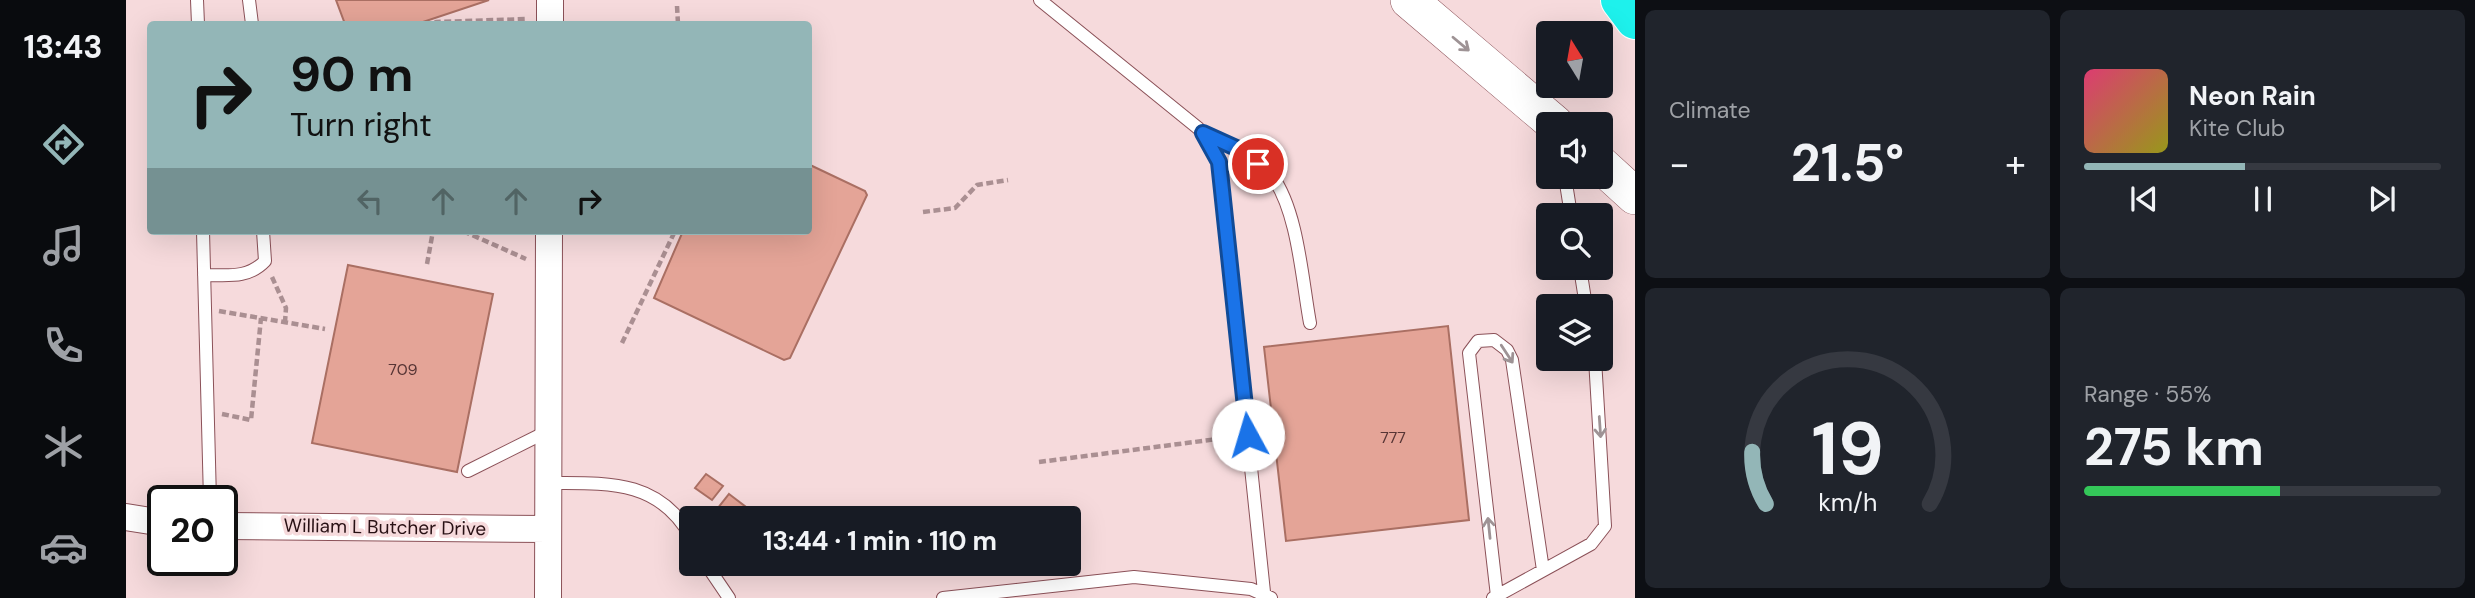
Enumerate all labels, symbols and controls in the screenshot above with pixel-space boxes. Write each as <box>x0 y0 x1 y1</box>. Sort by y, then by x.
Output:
north arrow <box>1536 21 1614 98</box>
map controls <box>1536 21 1613 371</box>
text: 13:43 <box>23 26 103 68</box>
one-way arrow <box>1452 36 1470 52</box>
text: 90 m <box>290 42 413 106</box>
icon: right <box>175 49 266 140</box>
text: Neon Rain <box>2189 79 2316 113</box>
text: Climate <box>1669 95 1751 125</box>
text: Turn right <box>290 104 432 146</box>
button: sound <box>1536 112 1613 189</box>
text: Kite Club <box>2189 113 2285 143</box>
icon: directions <box>39 120 88 169</box>
text: 21.5° <box>1791 129 1904 197</box>
pin <box>1228 134 1288 194</box>
text: − <box>1669 139 1690 189</box>
text: + <box>2005 139 2026 189</box>
icon: arrive <box>1239 145 1277 183</box>
icon: previous <box>2125 180 2163 218</box>
icon: pause <box>2244 180 2282 218</box>
icon: next <box>2363 180 2401 218</box>
icon: left <box>351 182 389 220</box>
icon: ahead <box>424 182 462 220</box>
icon: ahead <box>497 182 535 220</box>
icon: right <box>570 182 608 220</box>
button: search <box>1536 203 1613 280</box>
icon: music <box>39 221 88 270</box>
button: layers <box>1536 294 1613 371</box>
icon: phone <box>39 321 88 370</box>
one-way arrow <box>1499 344 1514 363</box>
house number: 709 <box>388 359 418 380</box>
text: Range · 55% <box>2084 379 2211 409</box>
position arrow <box>1211 398 1285 472</box>
text: 19 <box>1811 402 1884 497</box>
text: 275 km <box>2084 413 2264 481</box>
one-way arrow <box>1593 415 1606 438</box>
icon: climate <box>39 422 88 471</box>
house number: 777 <box>1380 427 1406 448</box>
speed limit sign: 20 <box>147 485 238 576</box>
text: km/h <box>1818 486 1877 519</box>
street label: William L Butcher Drive <box>284 513 486 541</box>
one-way arrow <box>1483 517 1496 540</box>
icon: car <box>39 523 88 572</box>
text: 13:44 · 1 min · 110 m <box>763 524 997 558</box>

